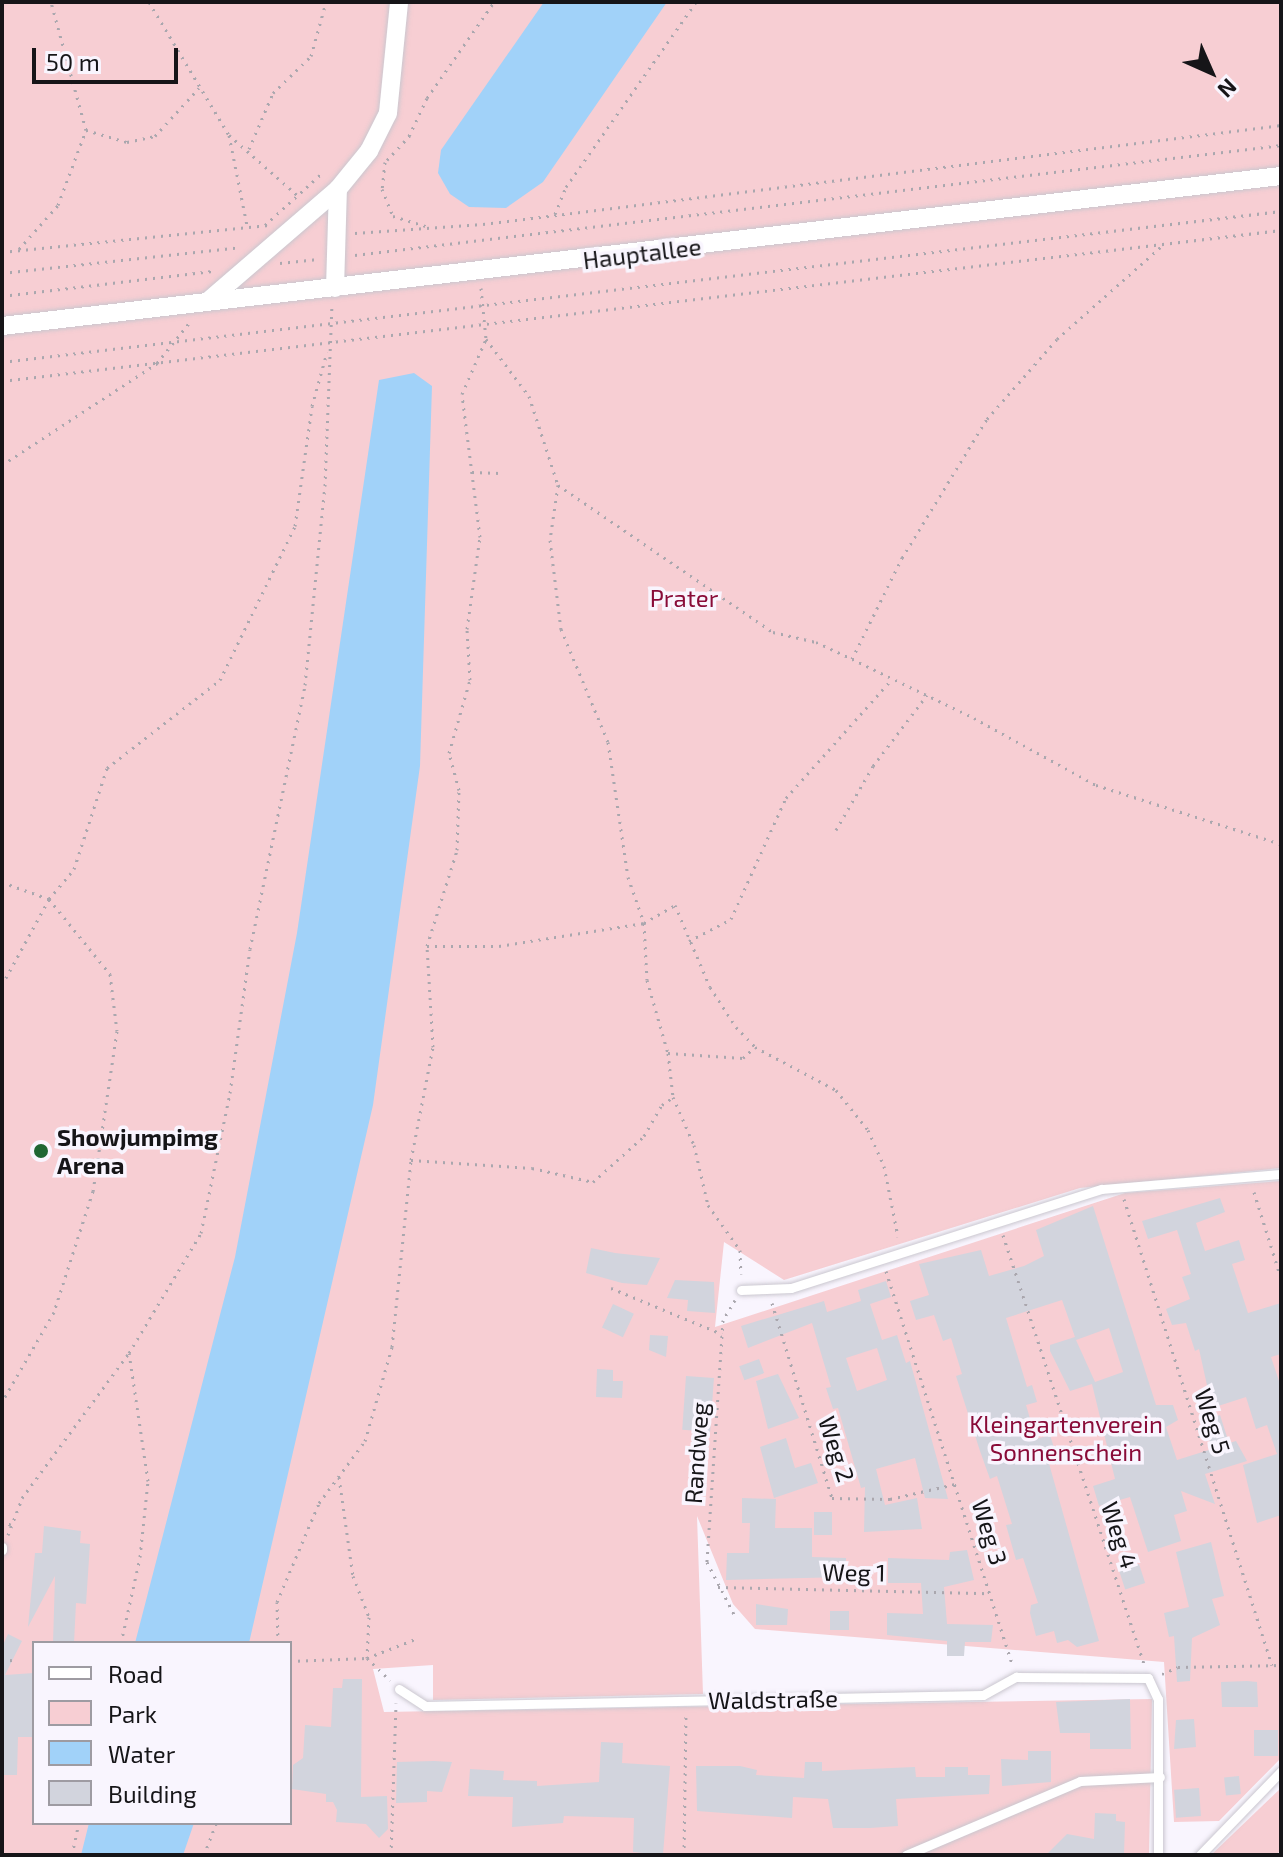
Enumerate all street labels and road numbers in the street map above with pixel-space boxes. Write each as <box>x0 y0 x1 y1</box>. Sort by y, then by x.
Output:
street label: Hauptallee <box>581 231 703 275</box>
street label: Weg 5 <box>1189 1385 1237 1457</box>
street label: Randweg <box>678 1401 714 1505</box>
street label: Weg 2 <box>813 1412 861 1486</box>
street label: Weg 3 <box>966 1496 1014 1568</box>
street label: Weg 4 <box>1096 1498 1144 1572</box>
street label: Weg 1 <box>822 1557 886 1587</box>
street label: Waldstraße <box>708 1683 838 1715</box>

